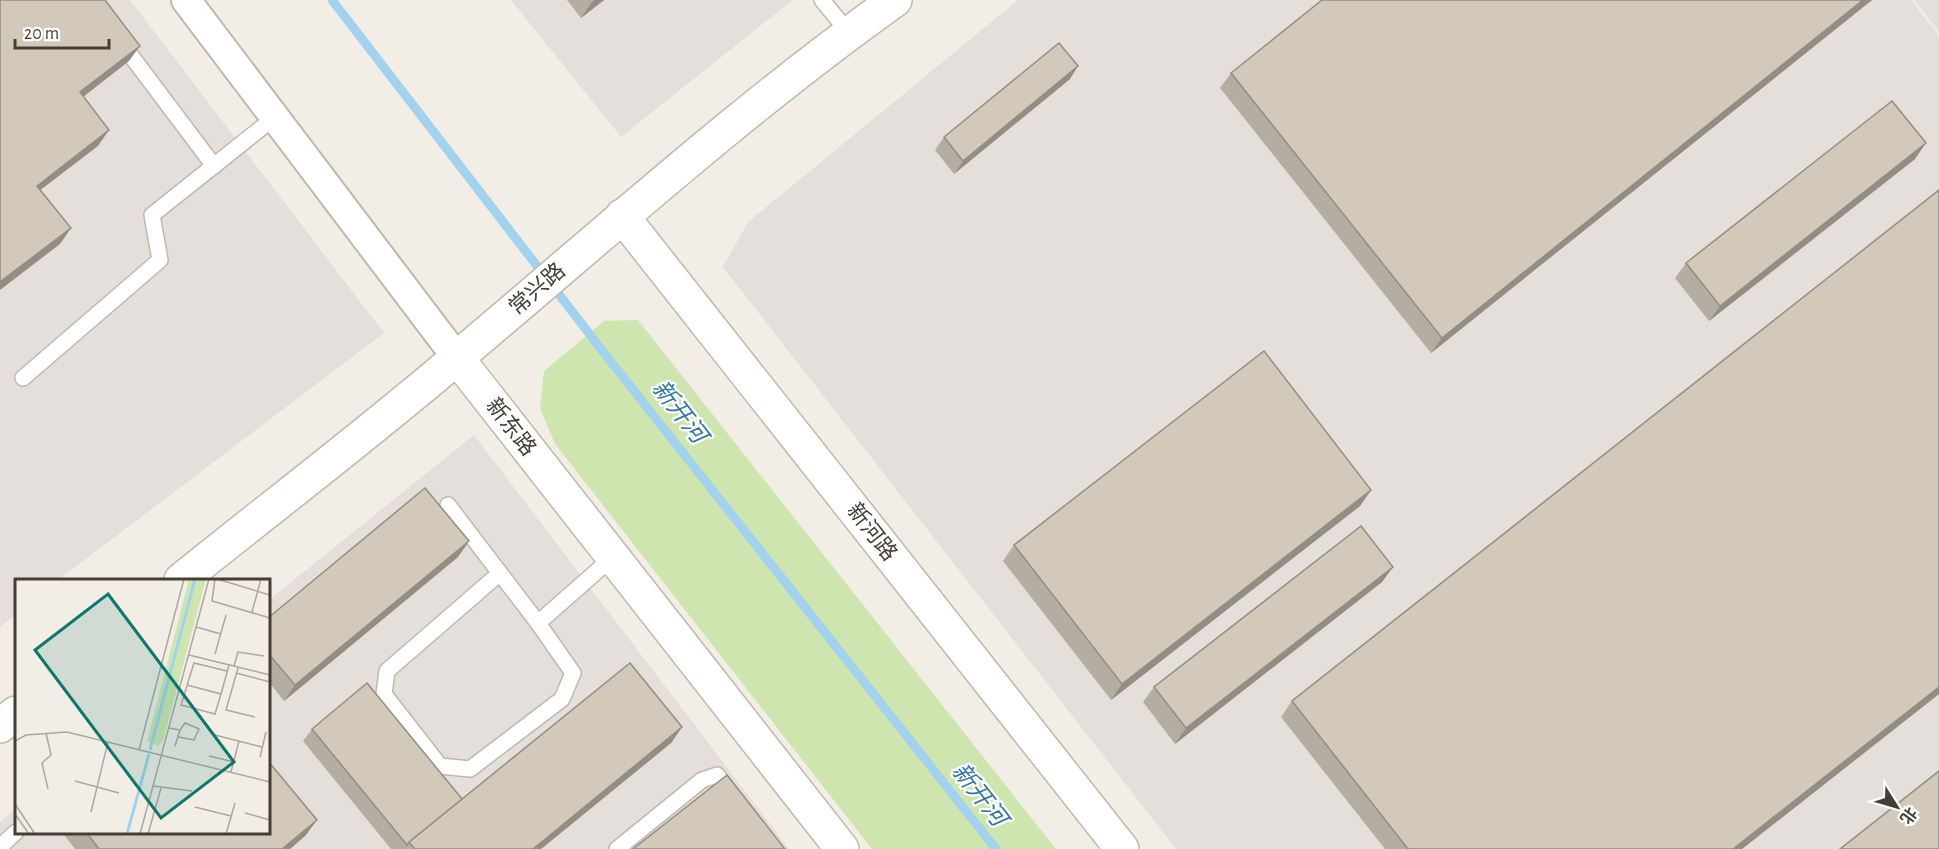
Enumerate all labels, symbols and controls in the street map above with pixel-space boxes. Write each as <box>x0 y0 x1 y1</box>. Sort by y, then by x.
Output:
scale bar <box>15 12 110 50</box>
text: 20 m <box>24 25 59 43</box>
street label: 常兴路 <box>504 258 569 319</box>
water label: 新开河 <box>647 375 715 451</box>
street label: 新东路 <box>482 394 541 460</box>
street label: 新河路 <box>843 499 902 565</box>
inset map <box>15 579 270 834</box>
water label: 新开河 <box>947 758 1015 834</box>
north arrow <box>1867 777 1927 837</box>
text: 北 <box>1897 804 1920 827</box>

